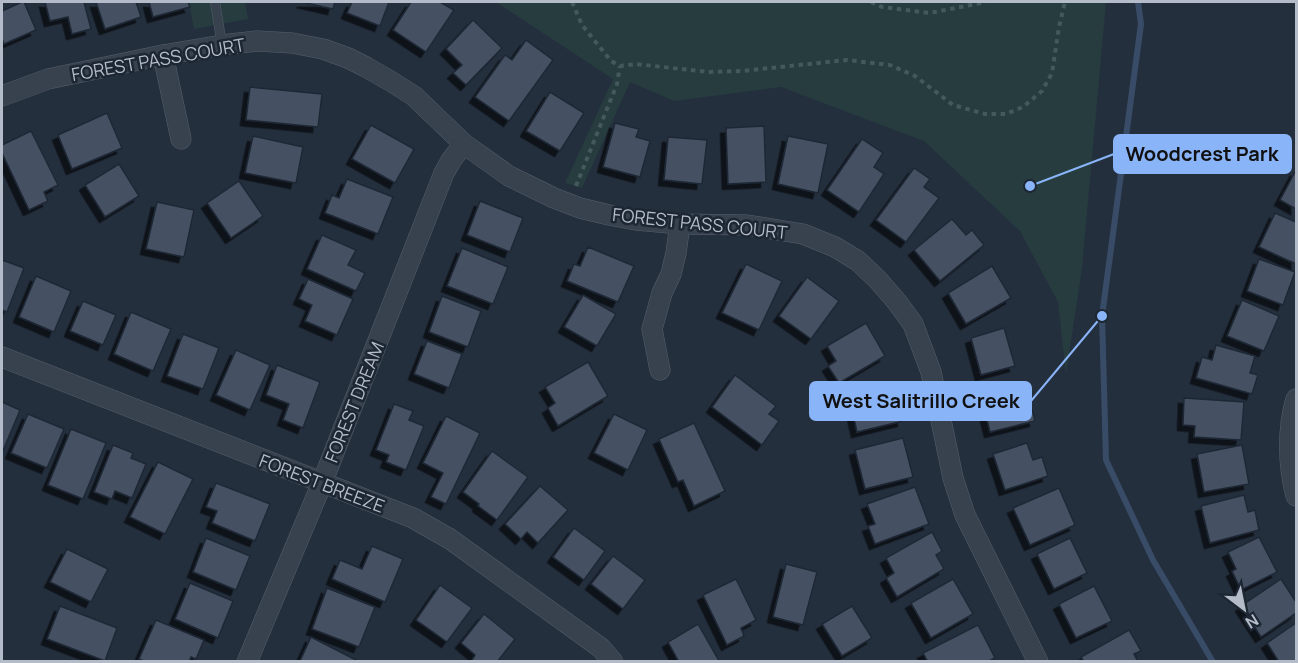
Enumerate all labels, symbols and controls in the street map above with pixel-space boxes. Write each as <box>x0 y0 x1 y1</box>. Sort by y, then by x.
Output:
street label: FOREST PASS COURT <box>69 32 247 86</box>
callout: Woodcrest Park <box>1114 135 1291 173</box>
text: Woodcrest Park <box>1126 140 1280 167</box>
street label: FOREST PASS COURT <box>611 202 789 244</box>
street label: FOREST DREAM <box>319 338 389 466</box>
callout: West Salitrillo Creek <box>810 382 1031 420</box>
text: West Salitrillo Creek <box>823 387 1021 414</box>
street label: FOREST BREEZE <box>256 448 388 518</box>
north arrow <box>1214 579 1274 639</box>
text: N <box>1241 609 1263 634</box>

